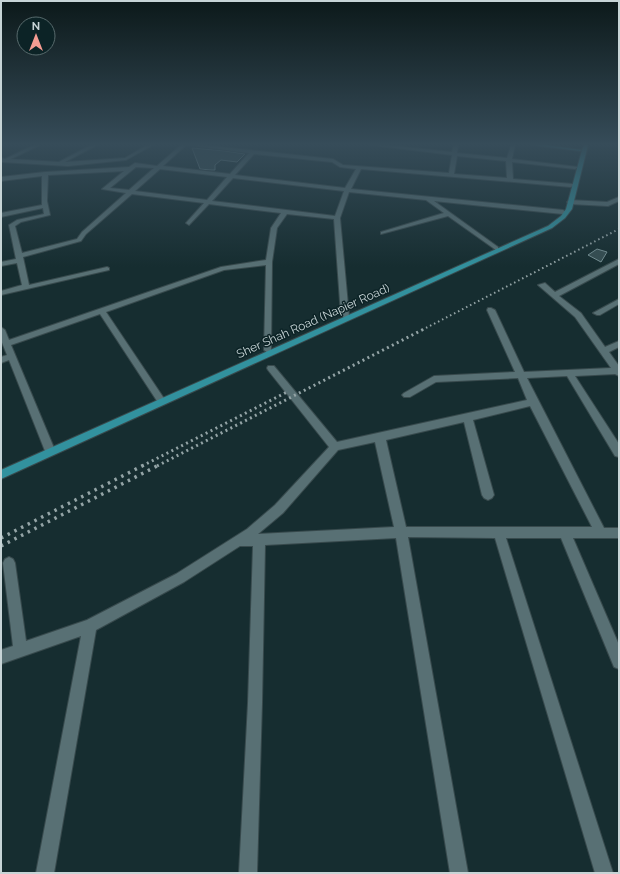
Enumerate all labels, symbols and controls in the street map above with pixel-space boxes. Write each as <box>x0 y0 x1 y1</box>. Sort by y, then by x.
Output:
north arrow <box>16 16 56 56</box>
text: N <box>32 20 40 33</box>
street label: Sher Shah Road (Napier Road) <box>234 281 392 361</box>

